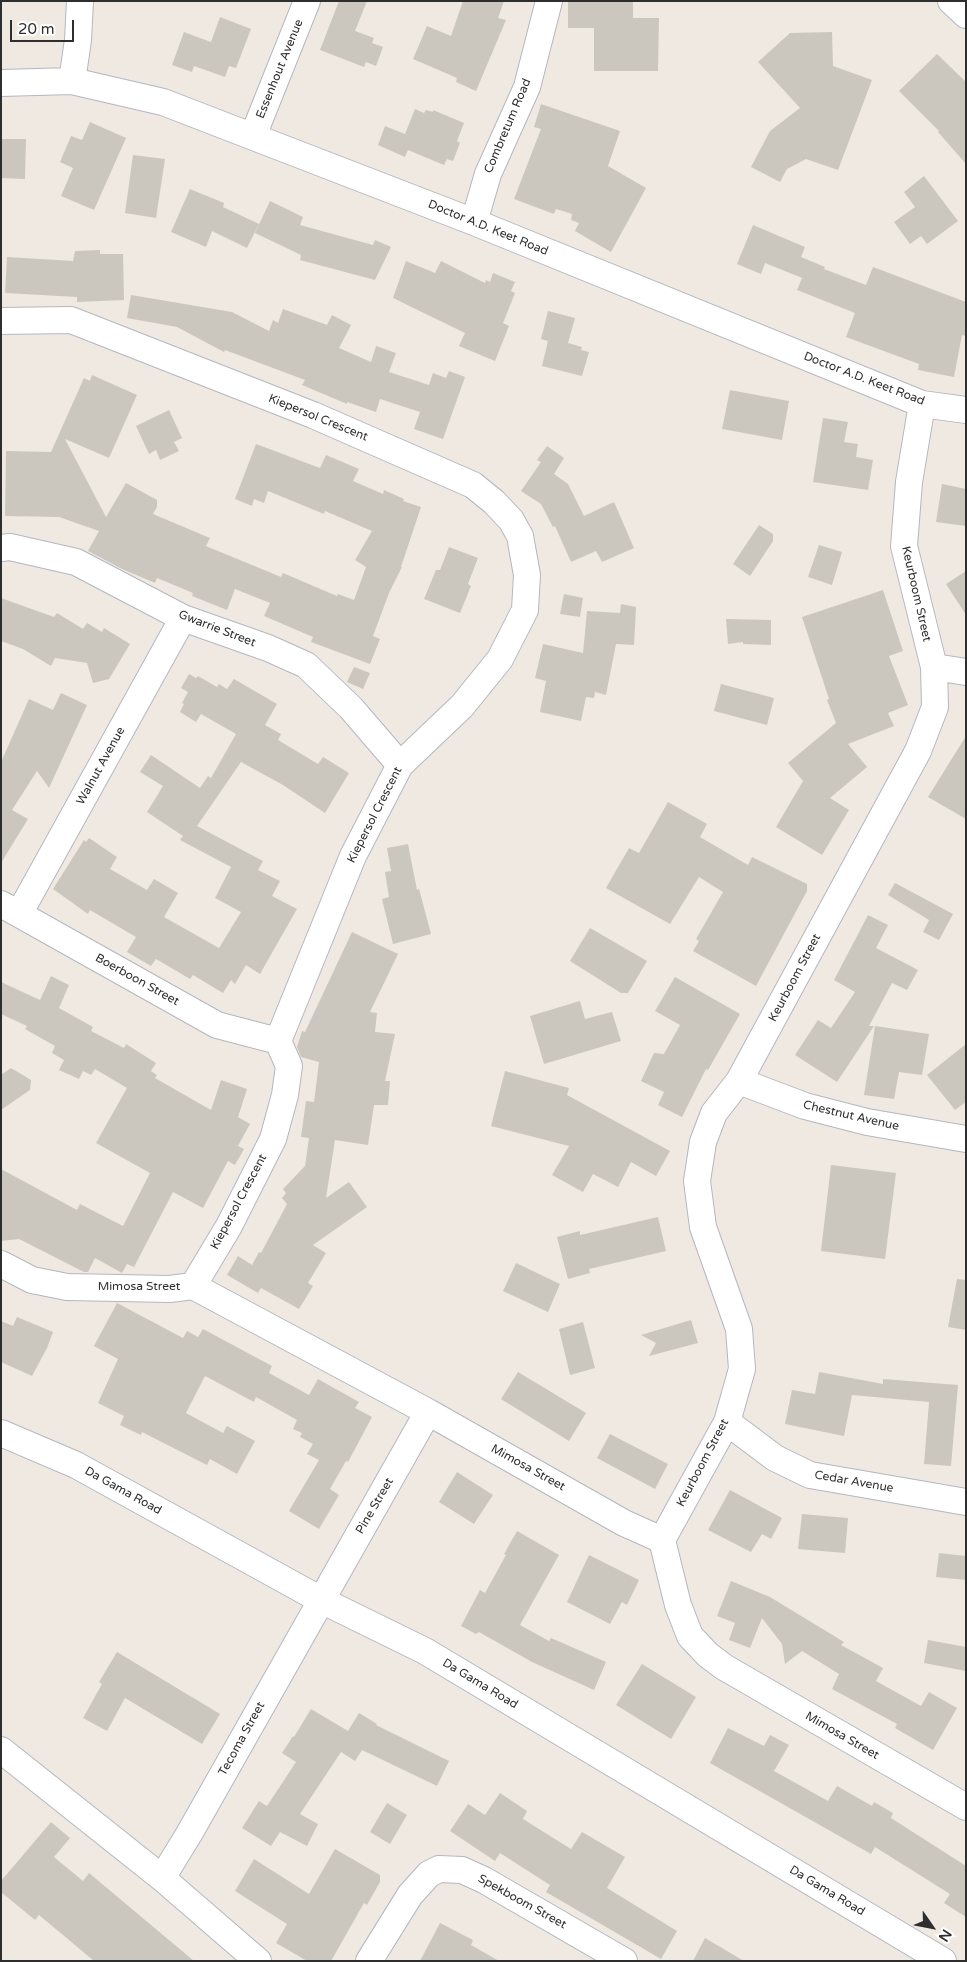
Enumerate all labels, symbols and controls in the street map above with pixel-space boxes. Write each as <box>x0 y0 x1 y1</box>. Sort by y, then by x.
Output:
scale bar <box>12 10 76 42</box>
street label: Essenhout Avenue <box>254 17 306 121</box>
text: 20 m <box>18 20 55 38</box>
street label: Combretum Road <box>482 77 534 175</box>
street label: Doctor A.D. Keet Road <box>426 197 550 259</box>
street label: Doctor A.D. Keet Road <box>801 349 927 409</box>
street label: Kiepersol Crescent <box>266 391 370 445</box>
street label: Keurboom Street <box>898 545 934 643</box>
street label: Gwarrie Street <box>176 608 258 650</box>
street label: Walnut Avenue <box>74 725 128 807</box>
street label: Kiepersol Crescent <box>345 764 405 866</box>
street label: Keurboom Street <box>766 932 824 1024</box>
street label: Boerboon Street <box>92 951 182 1009</box>
street label: Chestnut Avenue <box>802 1098 900 1134</box>
street label: Kiepersol Crescent <box>208 1152 270 1252</box>
street label: Mimosa Street <box>98 1280 180 1294</box>
street label: Keurboom Street <box>674 1417 732 1509</box>
street label: Mimosa Street <box>488 1442 568 1494</box>
street label: Da Gama Road <box>82 1464 164 1518</box>
street label: Cedar Avenue <box>813 1468 895 1496</box>
street label: Pine Street <box>353 1475 397 1537</box>
street label: Da Gama Road <box>440 1656 520 1712</box>
street label: Tecoma Street <box>216 1700 268 1778</box>
street label: Mimosa Street <box>803 1709 881 1763</box>
street label: Da Gama Road <box>787 1863 867 1919</box>
street label: Spekboom Street <box>475 1872 569 1932</box>
north arrow <box>907 1902 957 1952</box>
text: N <box>935 1926 955 1945</box>

